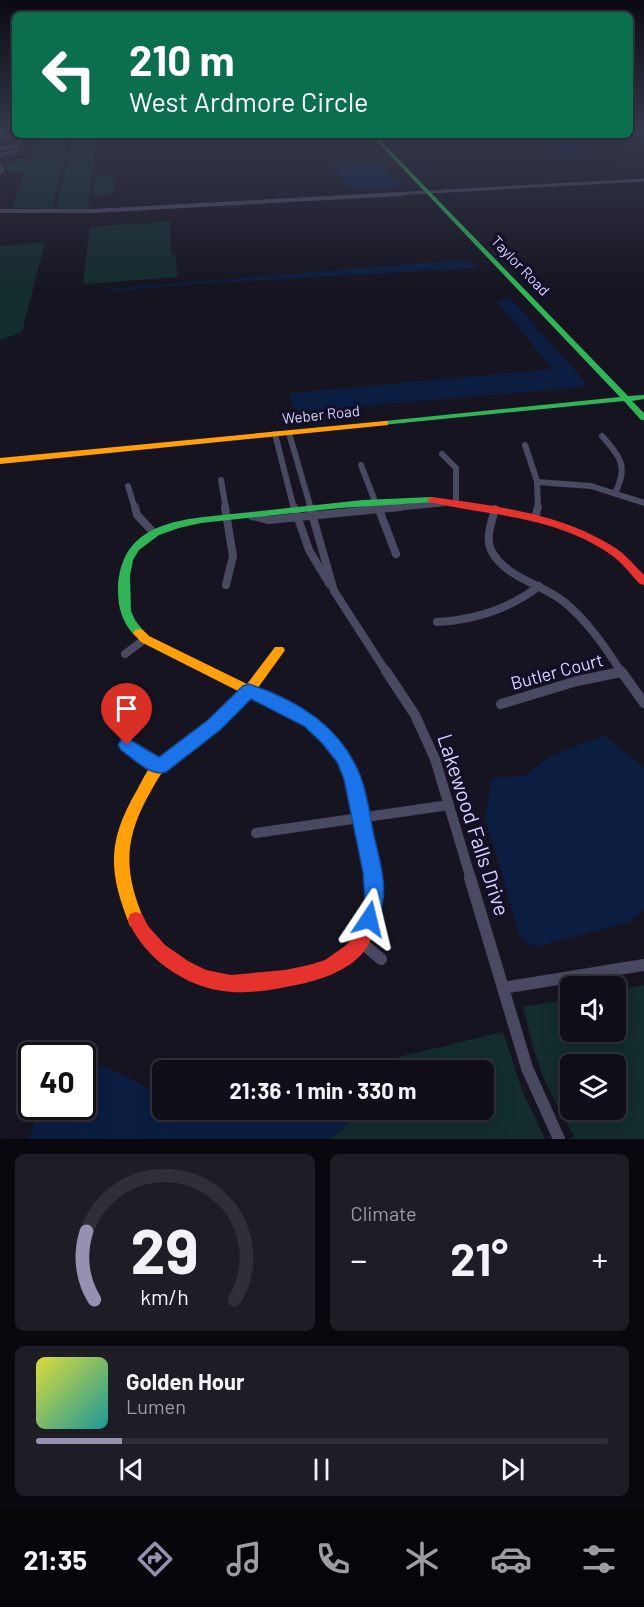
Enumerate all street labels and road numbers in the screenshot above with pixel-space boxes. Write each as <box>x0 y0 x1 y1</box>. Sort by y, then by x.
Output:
street label: Taylor Road <box>488 232 554 299</box>
street label: Weber Road <box>281 401 361 427</box>
street label: Butler Court <box>508 648 605 694</box>
street label: Lakewood Falls Drive <box>433 730 516 919</box>

